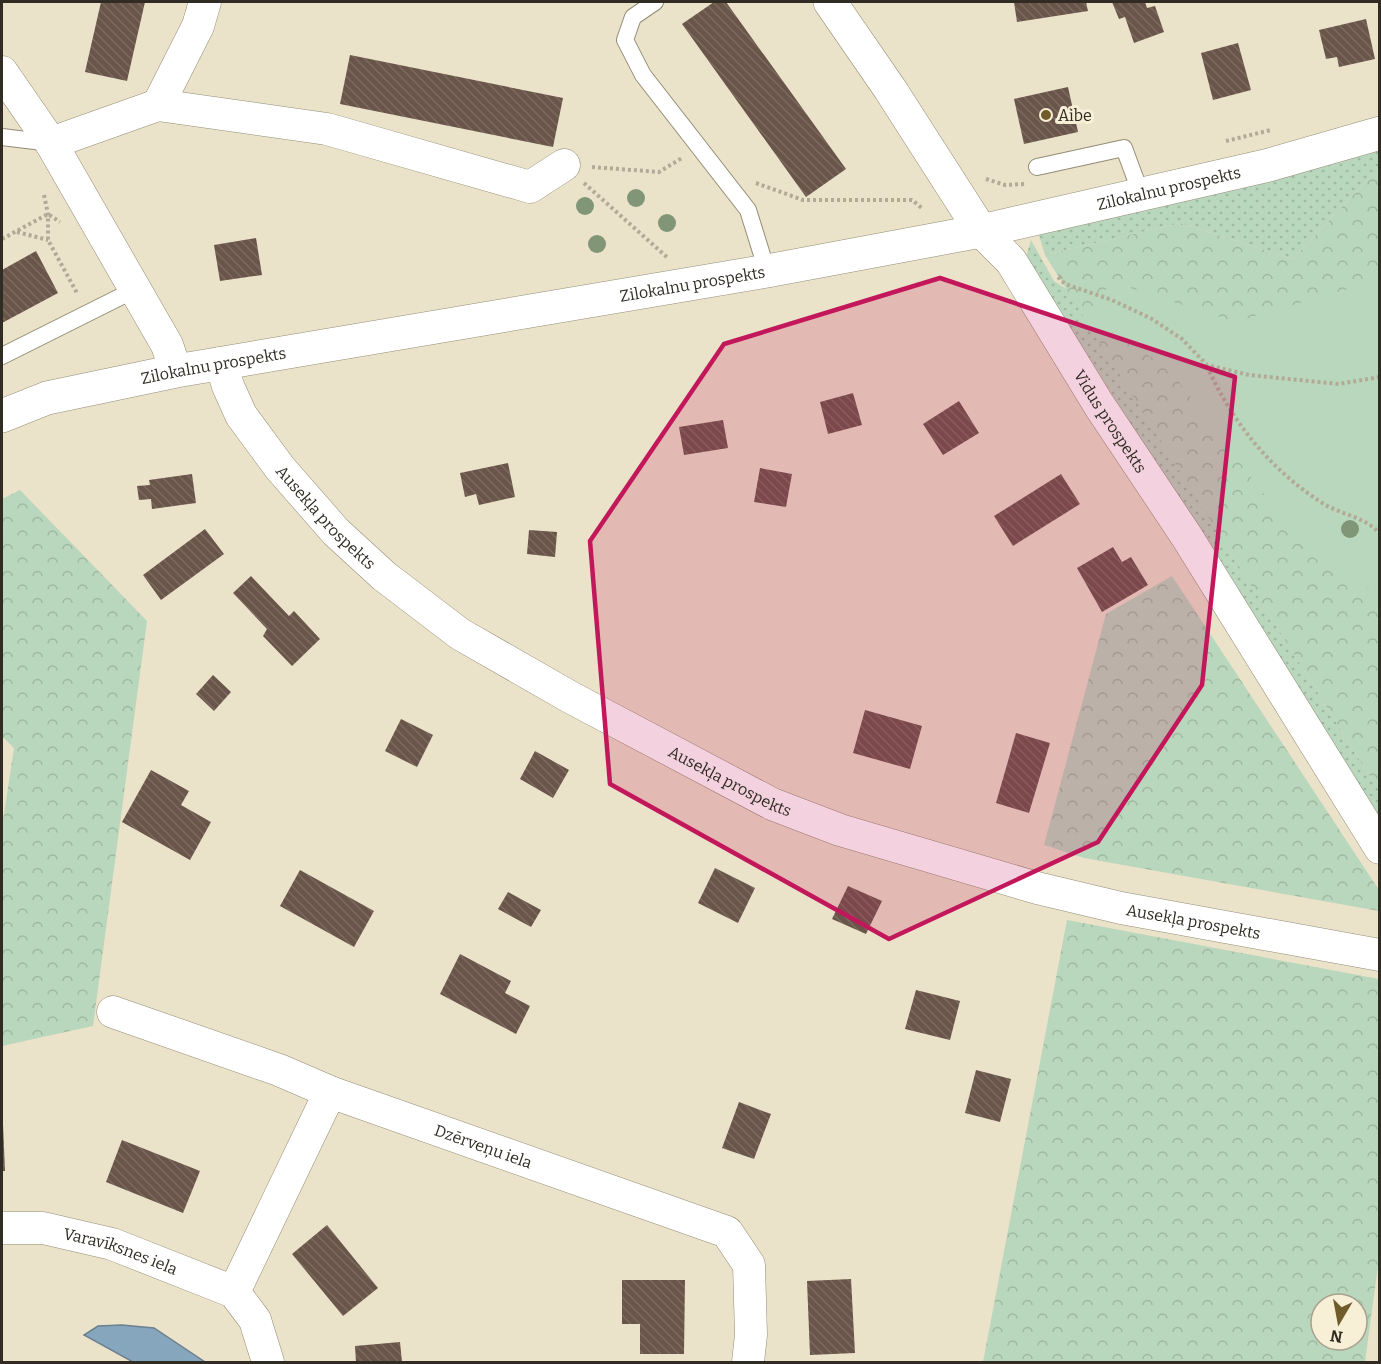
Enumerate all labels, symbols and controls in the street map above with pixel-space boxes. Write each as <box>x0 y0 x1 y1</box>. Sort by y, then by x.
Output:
place label: Aibe <box>1058 106 1092 125</box>
marker: Aibe <box>1039 108 1053 122</box>
street label: Zilokalnu prospekts <box>1095 163 1243 214</box>
street label: Zilokalnu prospekts <box>618 262 767 306</box>
street label: Zilokalnu prospekts <box>139 344 287 388</box>
street label: Vidus prospekts <box>1070 366 1150 477</box>
street label: Ausekļa prospekts <box>272 462 379 573</box>
street label: Ausekļa prospekts <box>665 742 794 821</box>
street label: Ausekļa prospekts <box>1125 900 1262 943</box>
street label: Dzērveņu iela <box>432 1121 535 1173</box>
street label: Varavīksnes iela <box>62 1224 180 1279</box>
north arrow <box>1309 1292 1369 1352</box>
text: N <box>1329 1326 1344 1347</box>

